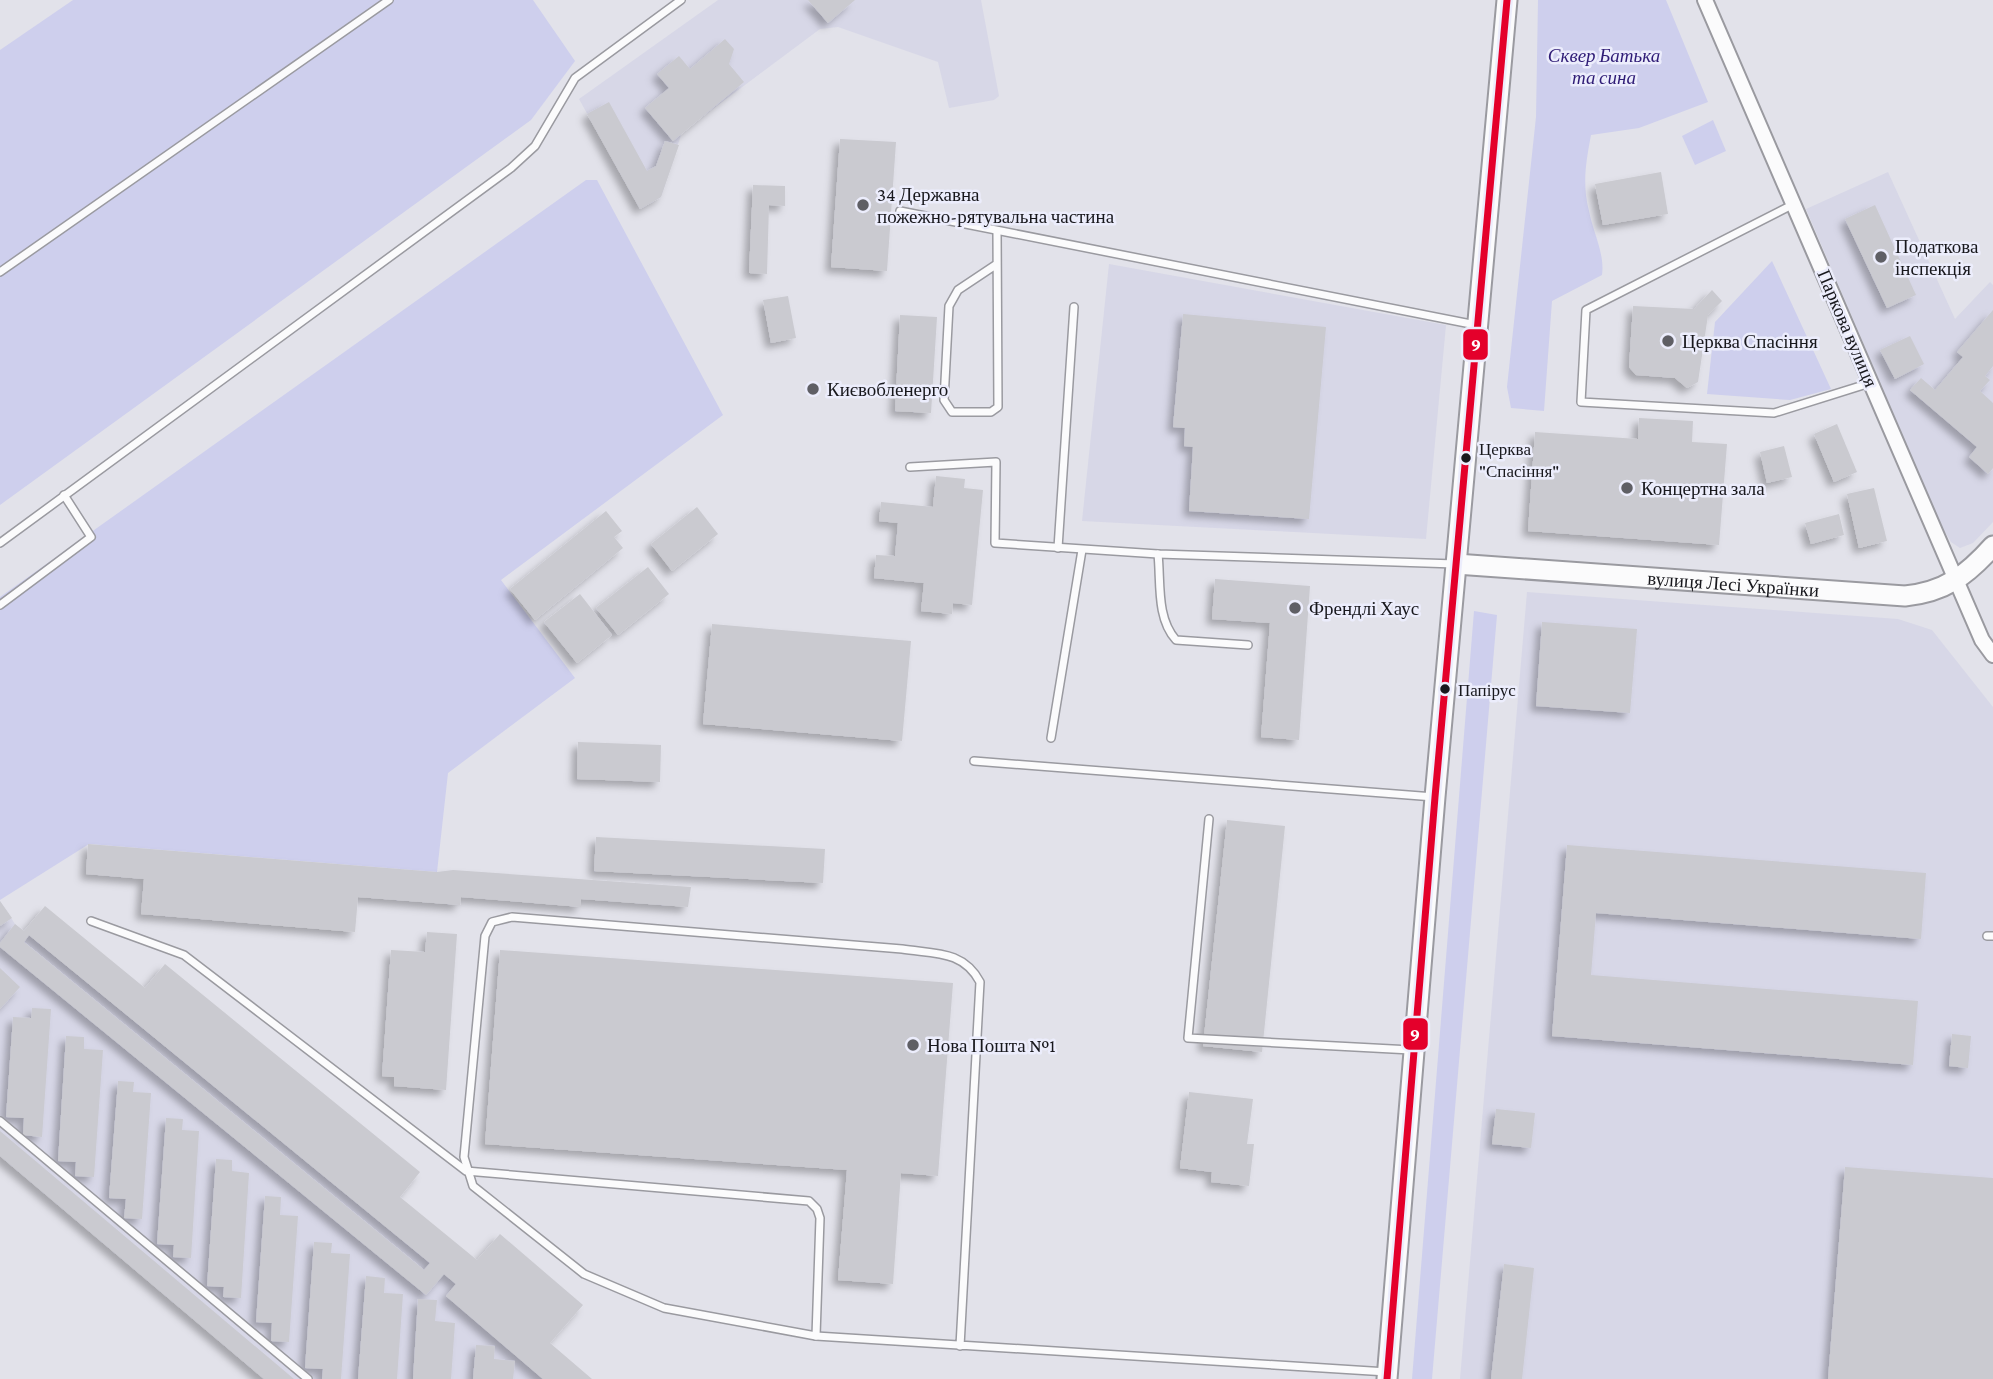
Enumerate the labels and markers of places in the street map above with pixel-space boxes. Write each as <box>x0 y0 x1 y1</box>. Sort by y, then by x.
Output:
place label: 34 Державна пожежно-рятувальна частина <box>877 184 1115 227</box>
marker: 34 Державна пожежно-рятувальна частина <box>855 197 871 213</box>
place label: Податкова інспекція <box>1895 236 1979 279</box>
marker: Податкова інспекція <box>1873 249 1889 265</box>
place label: Церква Спасіння <box>1682 331 1818 352</box>
marker: Церква Спасіння <box>1660 333 1676 349</box>
place label: Києвобленерго <box>827 379 948 400</box>
marker: Києвобленерго <box>805 381 821 397</box>
place label: Церква "Спасіння" <box>1479 440 1559 481</box>
marker: Церква "Спасіння" <box>1459 451 1473 465</box>
place label: Концертна зала <box>1641 478 1765 499</box>
marker: Концертна зала <box>1619 480 1635 496</box>
place label: Френдлі Хаус <box>1309 598 1419 619</box>
marker: Френдлі Хаус <box>1287 600 1303 616</box>
place label: Папірус <box>1458 681 1516 700</box>
marker: Папірус <box>1438 682 1452 696</box>
place label: Нова Пошта №1 <box>927 1035 1056 1056</box>
marker: Нова Пошта №1 <box>905 1037 921 1053</box>

